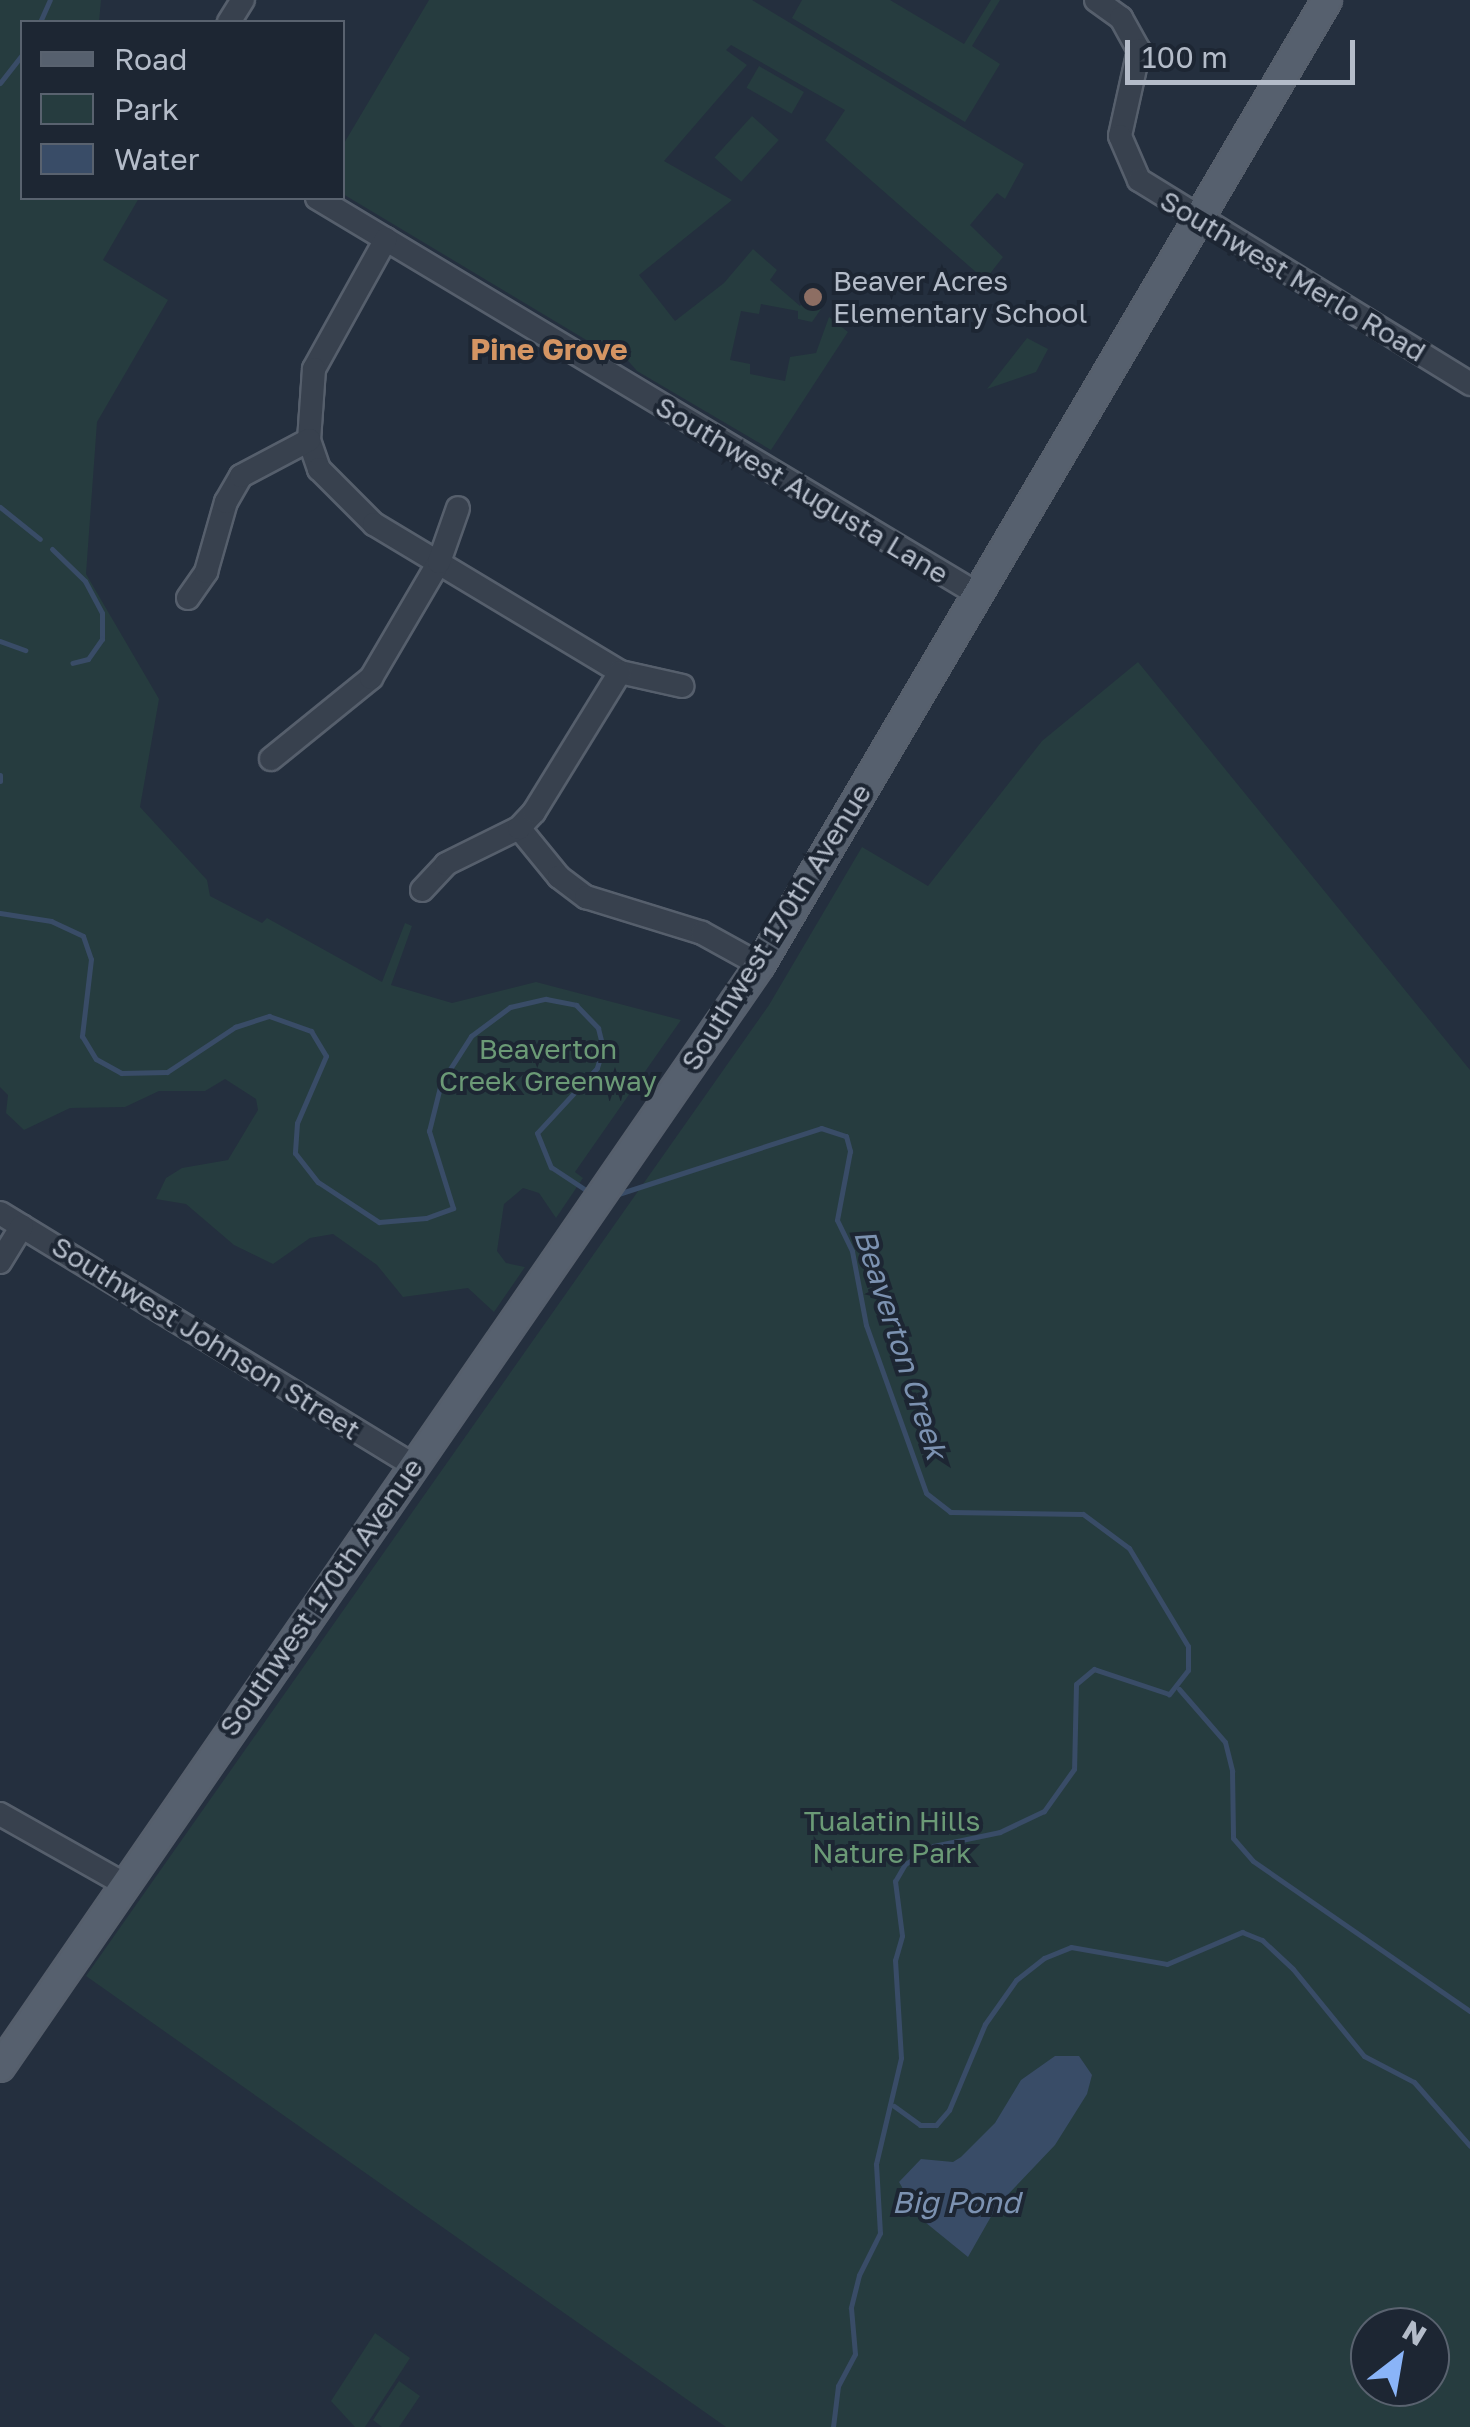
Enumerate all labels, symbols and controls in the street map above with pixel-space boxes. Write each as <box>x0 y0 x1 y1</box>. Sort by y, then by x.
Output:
legend <box>20 20 345 200</box>
scale bar <box>1130 20 1360 82</box>
text: 100 m <box>1142 39 1228 75</box>
text: Road <box>114 41 188 77</box>
text: Park <box>114 91 179 127</box>
text: Water <box>114 141 199 177</box>
street label: Southwest Merlo Road <box>1154 183 1432 369</box>
place label: Beaver Acres Elementary School <box>833 264 1087 330</box>
marker: Beaver Acres Elementary School <box>802 286 824 308</box>
district label: Pine Grove <box>470 331 628 367</box>
street label: Southwest Augusta Lane <box>650 389 954 591</box>
street label: Southwest 170th Avenue <box>674 778 878 1076</box>
park label: Beaverton Creek Greenway <box>439 1032 657 1098</box>
water label: Beaverton Creek <box>847 1225 955 1463</box>
street label: Southwest Johnson Street <box>46 1229 366 1447</box>
street label: Southwest 170th Avenue <box>212 1452 430 1742</box>
park label: Tualatin Hills Nature Park <box>804 1804 980 1870</box>
water label: Big Pond <box>892 2184 1020 2220</box>
north arrow <box>1350 2307 1450 2407</box>
text: N <box>1397 2313 1432 2352</box>

